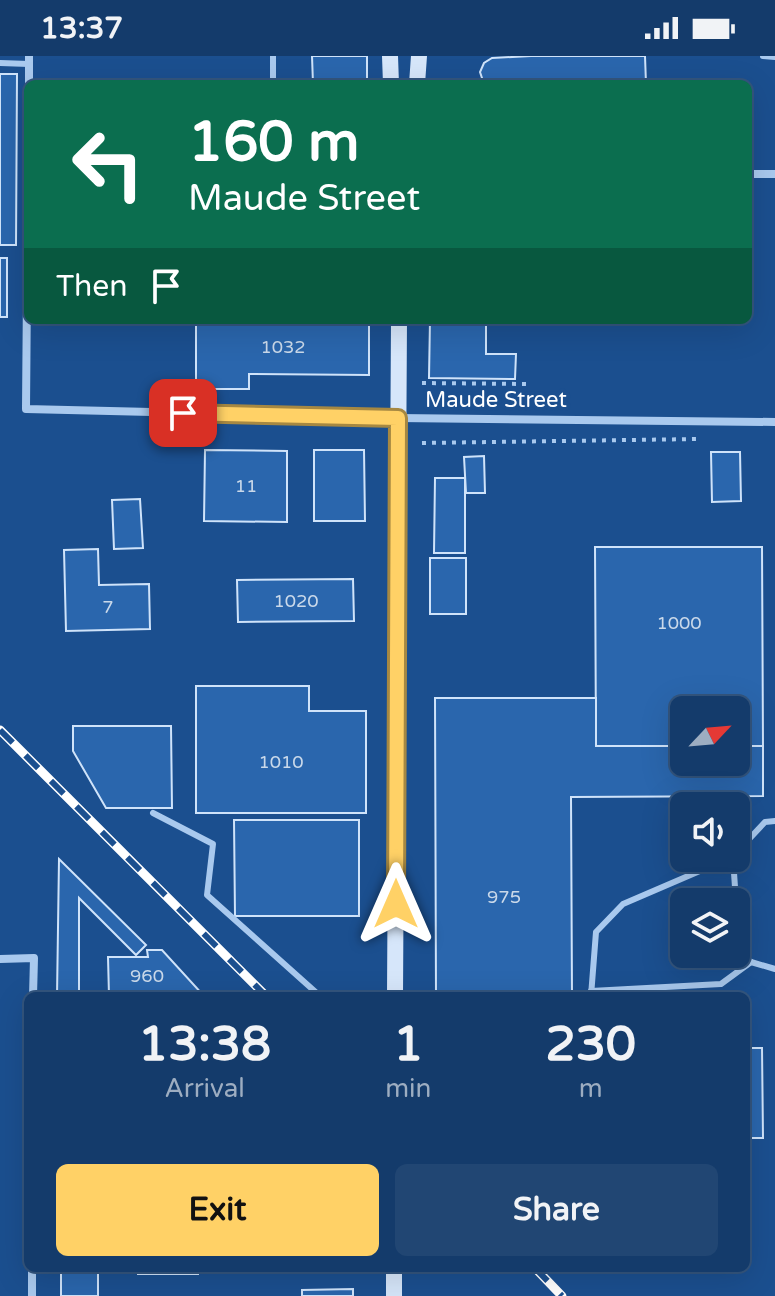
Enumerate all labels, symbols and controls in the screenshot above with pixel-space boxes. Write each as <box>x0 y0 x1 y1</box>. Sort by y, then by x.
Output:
text: 13:37 <box>40 10 123 47</box>
text: 160 m <box>188 109 359 176</box>
icon: left <box>56 112 160 216</box>
text: Maude Street <box>188 177 420 220</box>
icon: arrive <box>144 264 188 308</box>
text: Then <box>56 268 128 305</box>
house number: 1032 <box>260 336 306 358</box>
pin <box>149 379 217 447</box>
street label: Maude Street <box>425 387 567 413</box>
icon: arrive <box>161 391 205 435</box>
house number: 11 <box>235 475 257 497</box>
house number: 1020 <box>273 590 319 612</box>
house number: 7 <box>102 596 114 618</box>
house number: 1000 <box>656 612 702 634</box>
north arrow <box>670 696 750 776</box>
map controls <box>670 696 750 968</box>
house number: 1010 <box>258 751 304 773</box>
button: sound <box>670 792 750 872</box>
position arrow <box>354 862 438 946</box>
house number: 975 <box>487 886 521 908</box>
button: layers <box>670 888 750 968</box>
house number: 960 <box>130 965 164 987</box>
text: 13:38 <box>138 1016 271 1074</box>
text: 1 <box>393 1016 423 1074</box>
text: 230 <box>545 1016 636 1074</box>
text: Arrival <box>164 1073 245 1104</box>
text: min <box>385 1073 431 1104</box>
text: m <box>579 1073 603 1104</box>
button: Exit <box>56 1164 379 1256</box>
button: Share <box>395 1164 718 1256</box>

